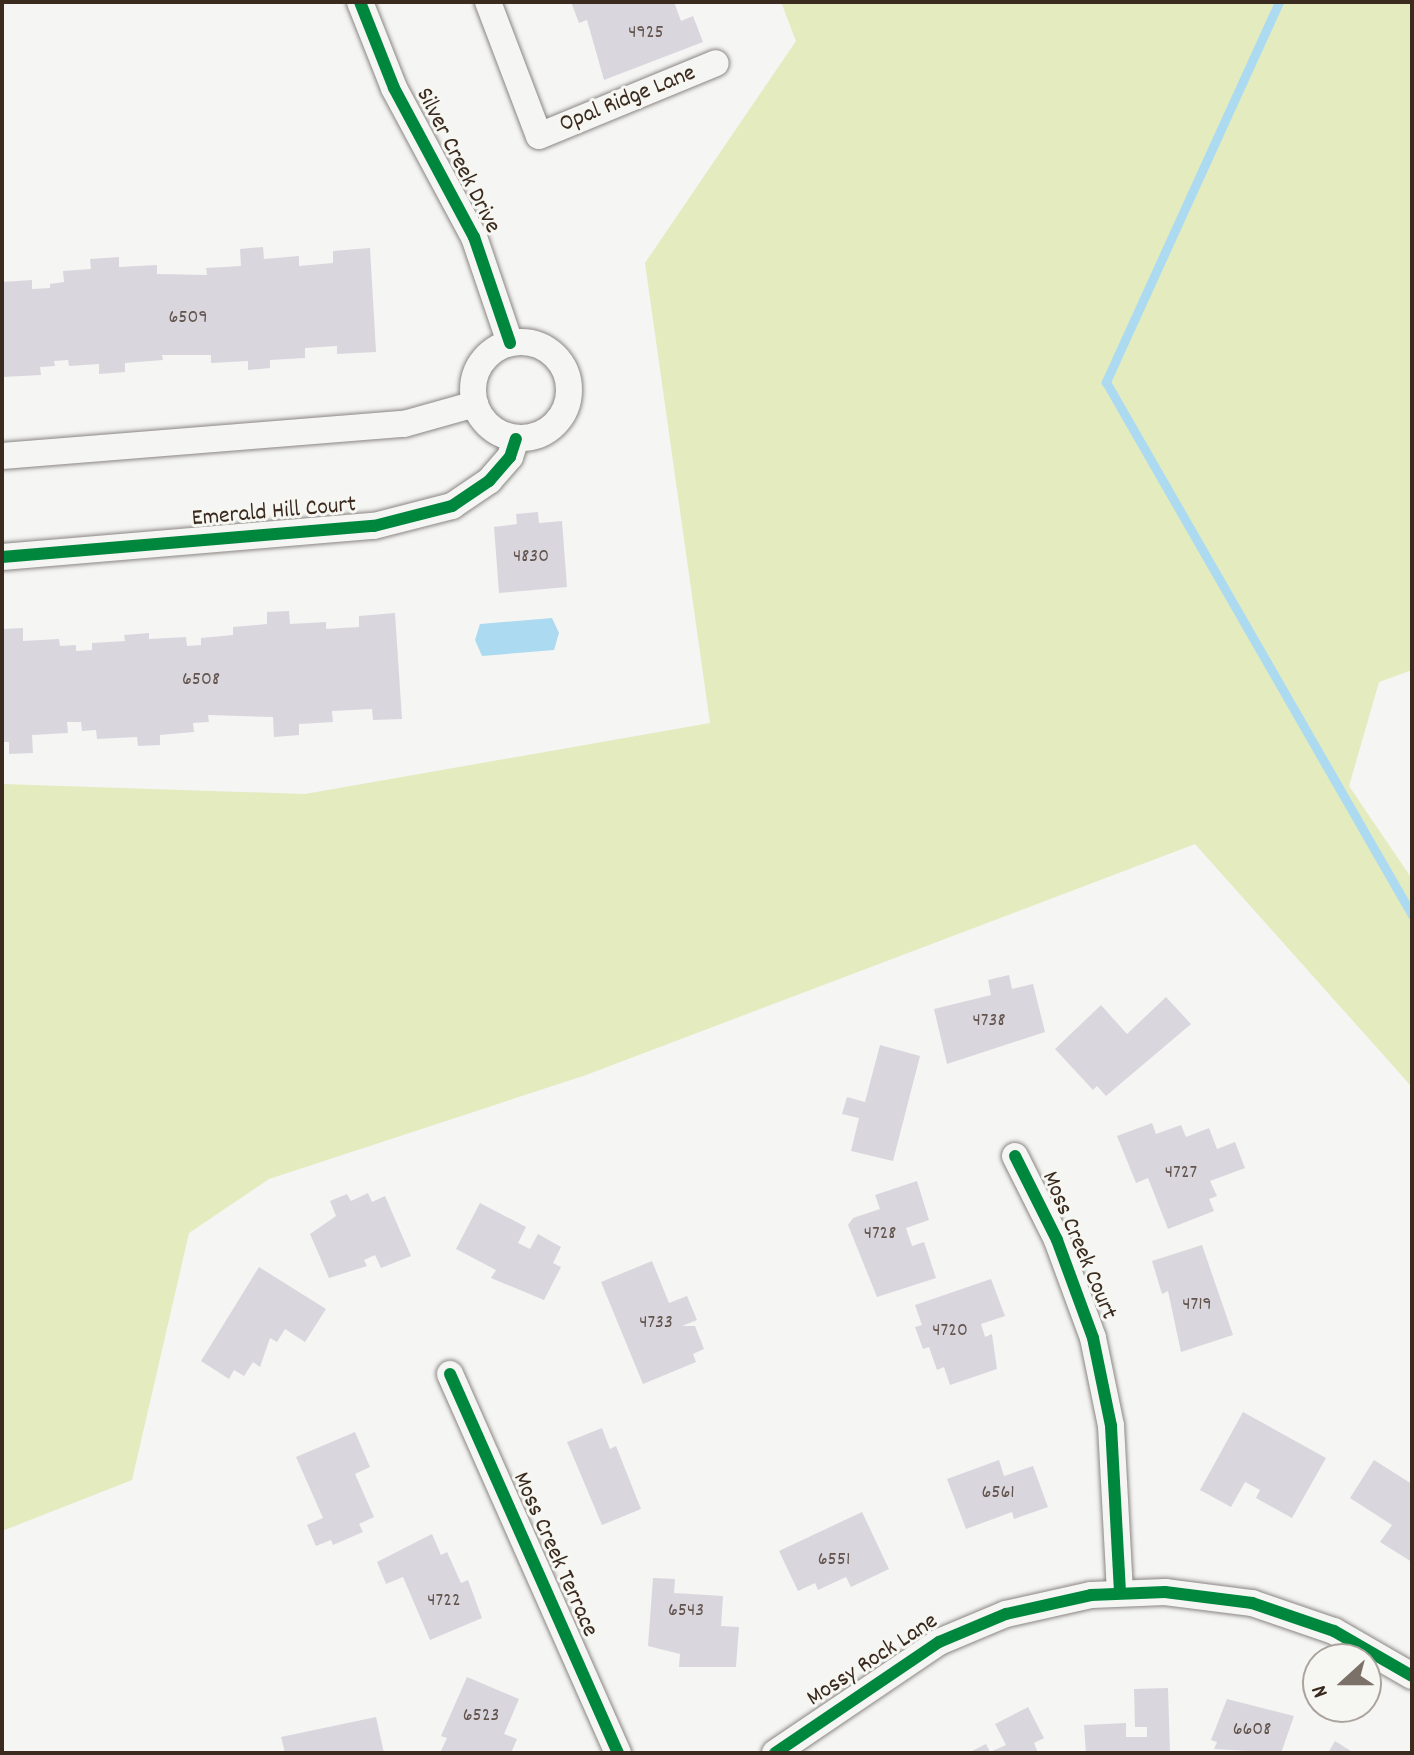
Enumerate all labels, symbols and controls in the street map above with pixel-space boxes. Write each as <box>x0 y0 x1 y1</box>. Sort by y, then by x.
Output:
house number: 4925 <box>628 21 664 45</box>
street label: Opal Ridge Lane <box>556 60 700 140</box>
street label: Silver Creek Drive <box>408 84 506 238</box>
house number: 6509 <box>168 306 208 330</box>
street label: Emerald Hill Court <box>191 491 357 535</box>
house number: 4830 <box>513 545 549 569</box>
house number: 6508 <box>182 668 220 692</box>
house number: 4738 <box>973 1009 1005 1033</box>
house number: 4727 <box>1165 1161 1197 1185</box>
street label: Moss Creek Court <box>1034 1168 1122 1324</box>
house number: 4728 <box>864 1222 896 1246</box>
house number: 4719 <box>1182 1293 1212 1317</box>
house number: 4733 <box>639 1311 673 1335</box>
house number: 4720 <box>932 1319 968 1343</box>
street label: Moss Creek Terrace <box>505 1468 603 1642</box>
house number: 6561 <box>981 1481 1015 1505</box>
house number: 6551 <box>818 1548 850 1572</box>
house number: 4722 <box>427 1589 461 1613</box>
house number: 6543 <box>668 1599 704 1623</box>
street label: Mossy Rock Lane <box>802 1608 944 1714</box>
north arrow <box>1302 1643 1382 1723</box>
text: N <box>1305 1680 1337 1702</box>
house number: 6523 <box>463 1704 499 1728</box>
house number: 6608 <box>1233 1718 1271 1742</box>

